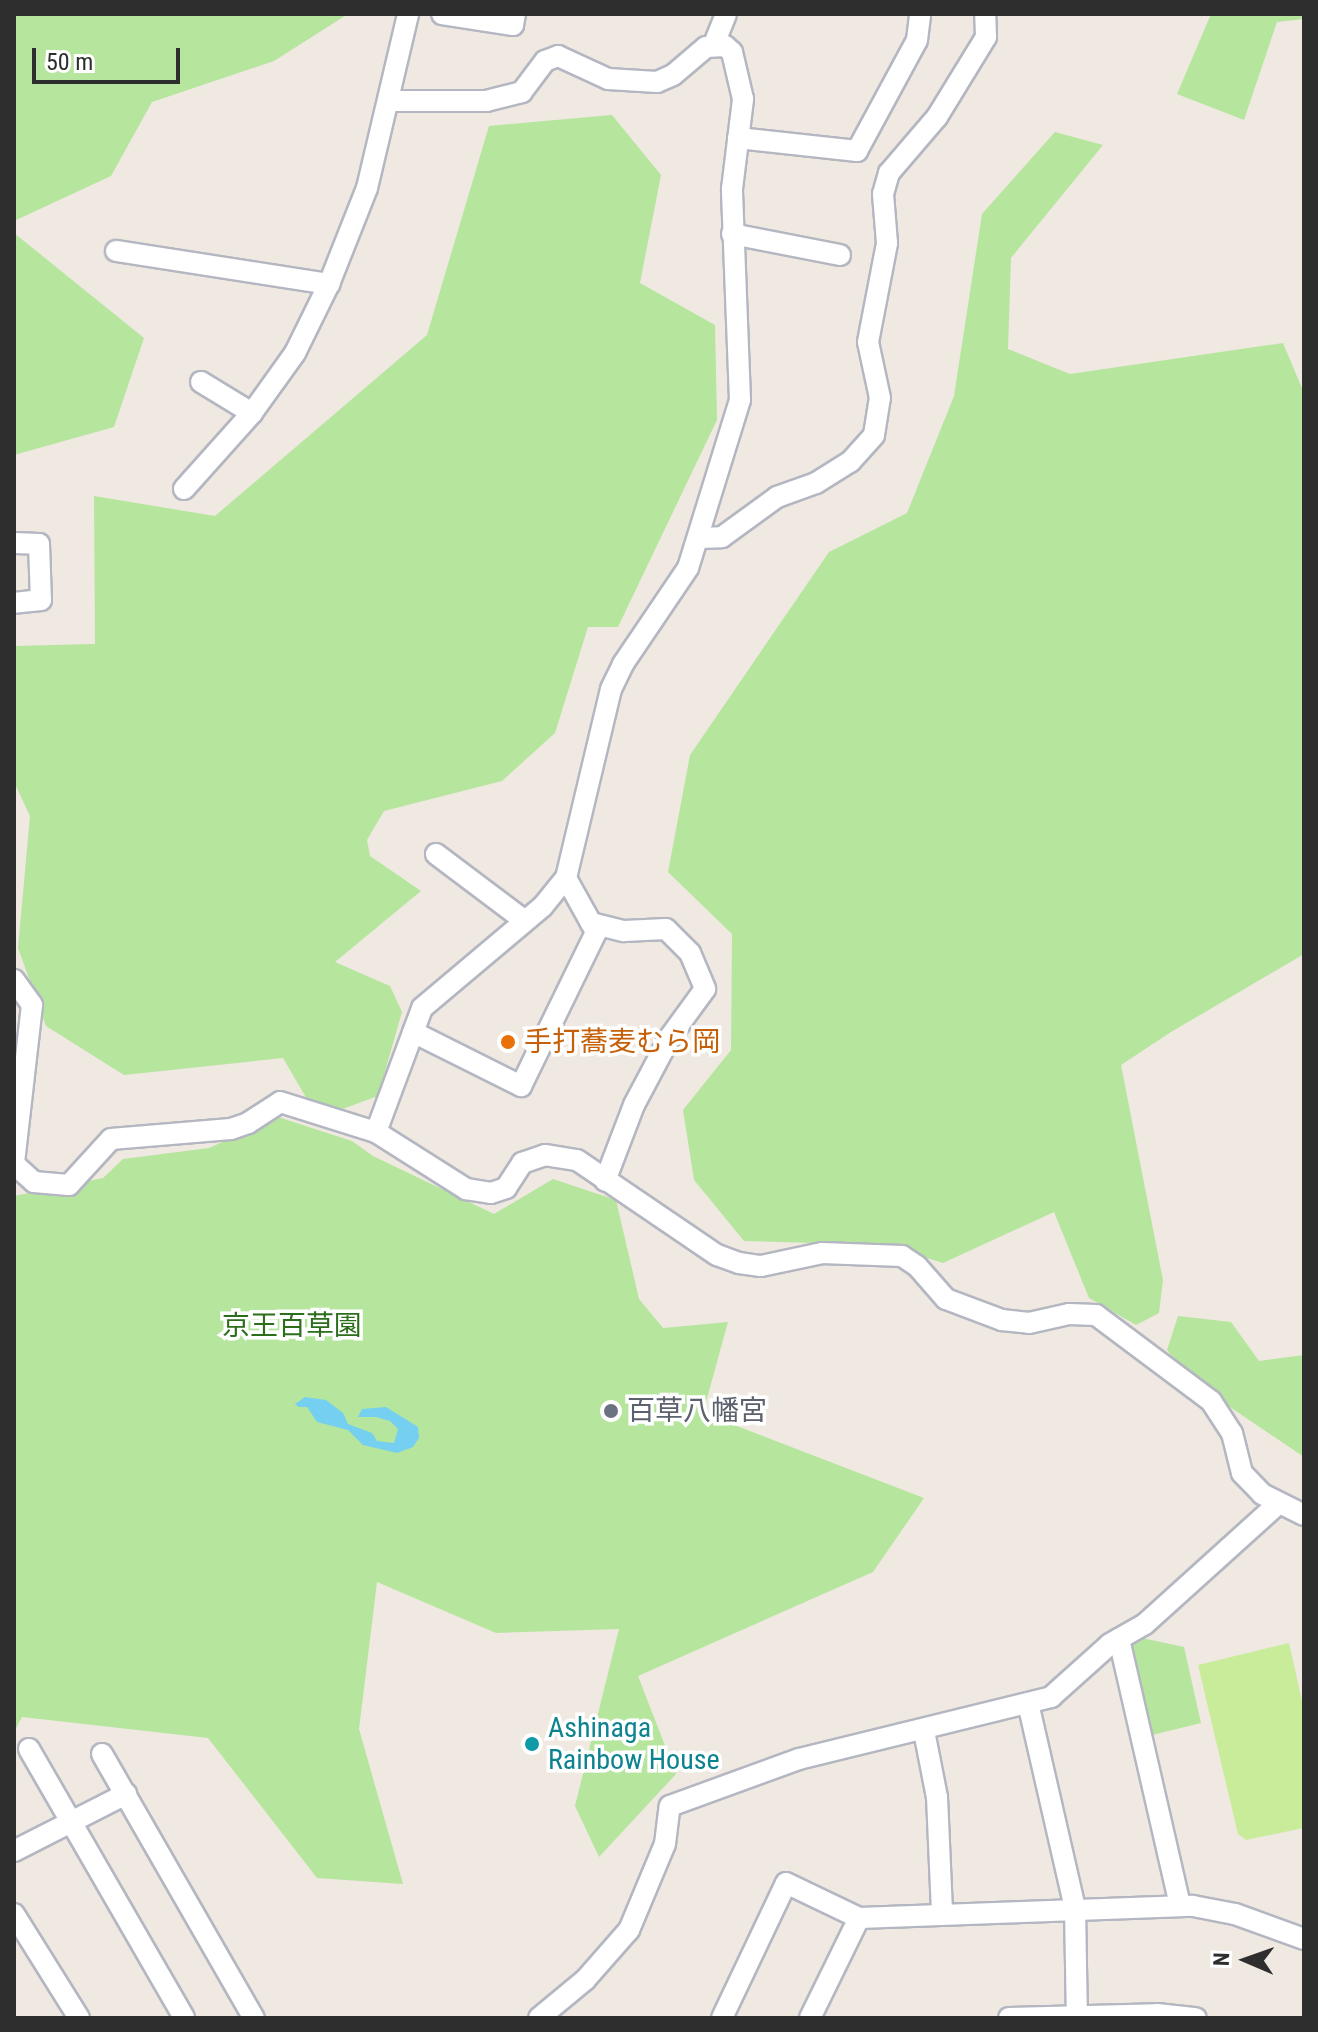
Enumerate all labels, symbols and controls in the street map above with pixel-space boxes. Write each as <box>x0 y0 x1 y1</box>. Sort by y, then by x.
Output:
scale bar <box>36 32 184 82</box>
text: 50 m <box>46 48 93 76</box>
place label: 手打蕎麦むら岡 <box>524 1025 720 1059</box>
marker: 手打蕎麦むら岡 <box>499 1033 517 1051</box>
park label: 京王百草園 <box>222 1309 362 1343</box>
place label: 百草八幡宮 <box>627 1394 767 1428</box>
marker: 百草八幡宮 <box>602 1402 620 1420</box>
place label: Ashinaga Rainbow House <box>548 1711 720 1777</box>
marker: Ashinaga Rainbow House <box>523 1735 541 1753</box>
north arrow <box>1206 1920 1286 2000</box>
text: N <box>1209 1952 1234 1966</box>

